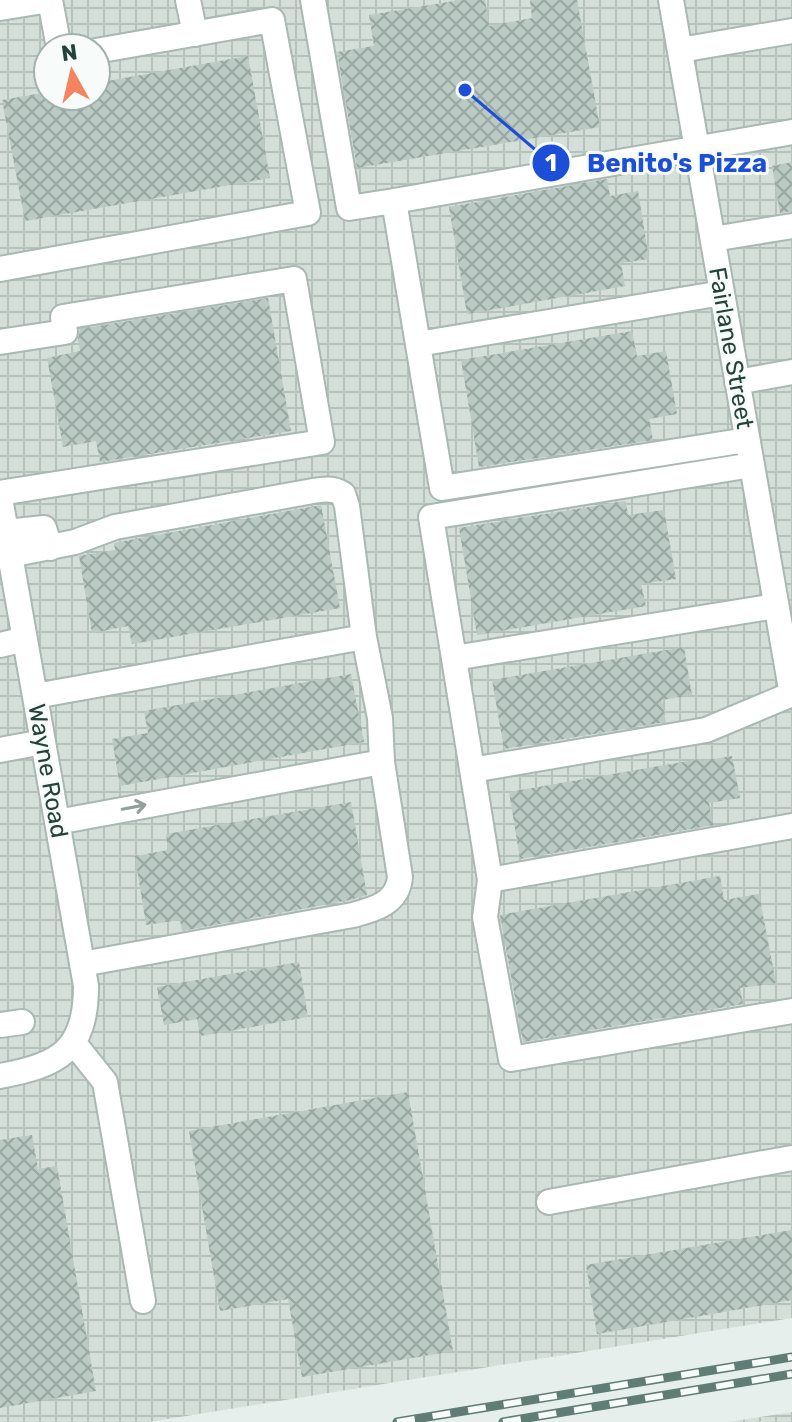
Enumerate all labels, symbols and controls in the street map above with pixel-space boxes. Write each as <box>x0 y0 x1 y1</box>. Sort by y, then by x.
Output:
north arrow <box>32 32 112 112</box>
text: N <box>60 38 79 67</box>
callout: Benito's Pizza <box>531 138 783 188</box>
text: Benito's Pizza <box>587 148 767 179</box>
text: 1 <box>545 149 557 177</box>
street label: Fairlane Street <box>703 265 759 431</box>
street label: Wayne Road <box>22 702 74 840</box>
one-way arrow <box>121 799 146 814</box>

